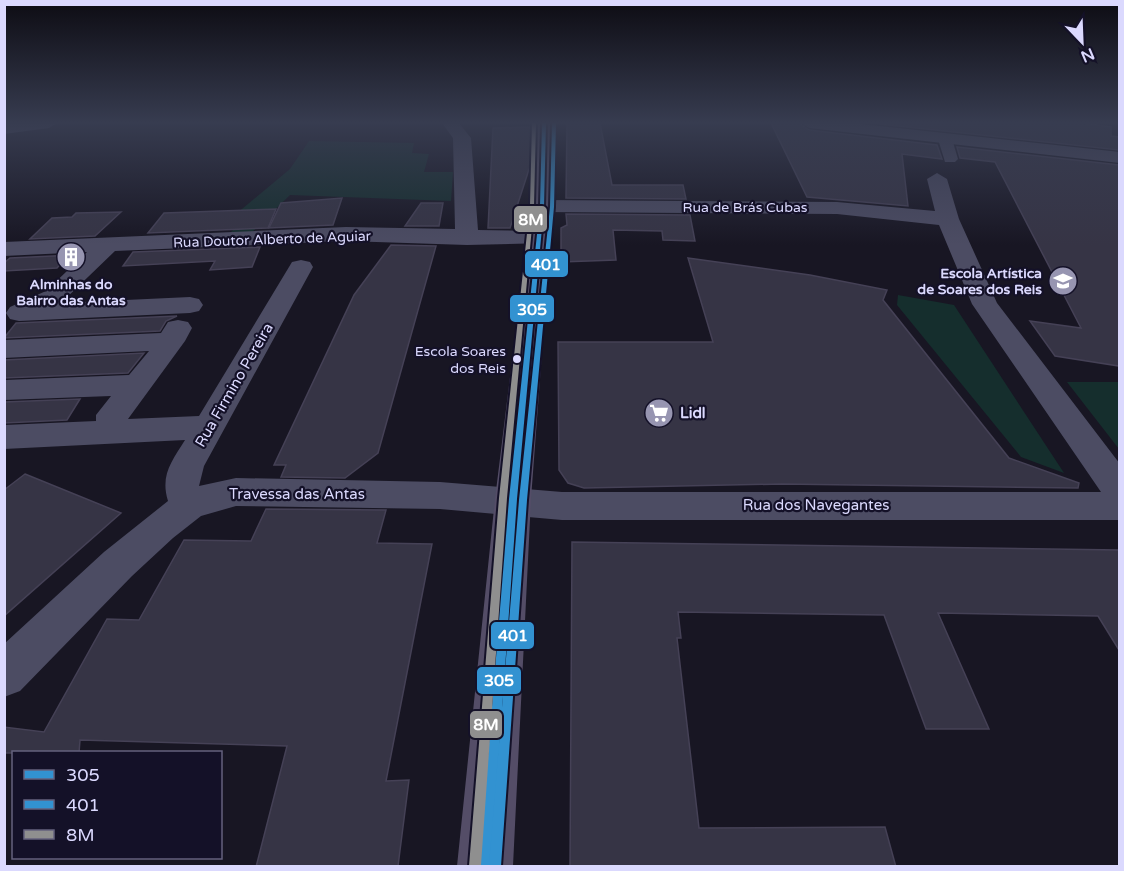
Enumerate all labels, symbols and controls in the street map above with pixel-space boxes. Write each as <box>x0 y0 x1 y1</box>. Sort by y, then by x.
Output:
north arrow <box>1052 12 1112 72</box>
text: N <box>1078 43 1097 67</box>
street label: Rua de Brás Cubas <box>682 199 808 216</box>
line badge: 8M <box>513 205 548 233</box>
text: 8M <box>518 210 544 230</box>
street label: Rua Doutor Alberto de Aguiar <box>173 228 372 251</box>
building icon: Alminhas do Bairro das Antas <box>55 241 87 273</box>
line badge: 401 <box>524 250 569 278</box>
text: 401 <box>531 255 561 275</box>
place label: Escola Artística de Soares dos Reis <box>917 265 1042 298</box>
school or university icon: Escola Artística de Soares dos Reis <box>1047 265 1079 297</box>
place label: Alminhas do Bairro das Antas <box>16 276 126 309</box>
line badge: 305 <box>509 294 555 323</box>
text: 305 <box>517 300 547 320</box>
street label: Rua Firmino Pereira <box>191 320 277 450</box>
place label: Escola Soares dos Reis <box>415 343 506 377</box>
marker: Escola Soares dos Reis <box>511 353 523 365</box>
supermarket icon: Lidl <box>643 397 675 429</box>
place label: Lidl <box>680 404 706 422</box>
street label: Travessa das Antas <box>229 485 365 503</box>
street label: Rua dos Navegantes <box>743 496 889 514</box>
line badge: 401 <box>490 621 535 650</box>
text: 401 <box>498 626 528 646</box>
line badge: 305 <box>476 666 522 695</box>
text: 305 <box>484 671 514 691</box>
line badge: 8M <box>469 710 503 739</box>
text: 8M <box>473 715 499 735</box>
legend <box>12 751 222 859</box>
text: 305 <box>66 764 100 786</box>
text: 401 <box>66 794 100 816</box>
text: 8M <box>66 824 95 846</box>

